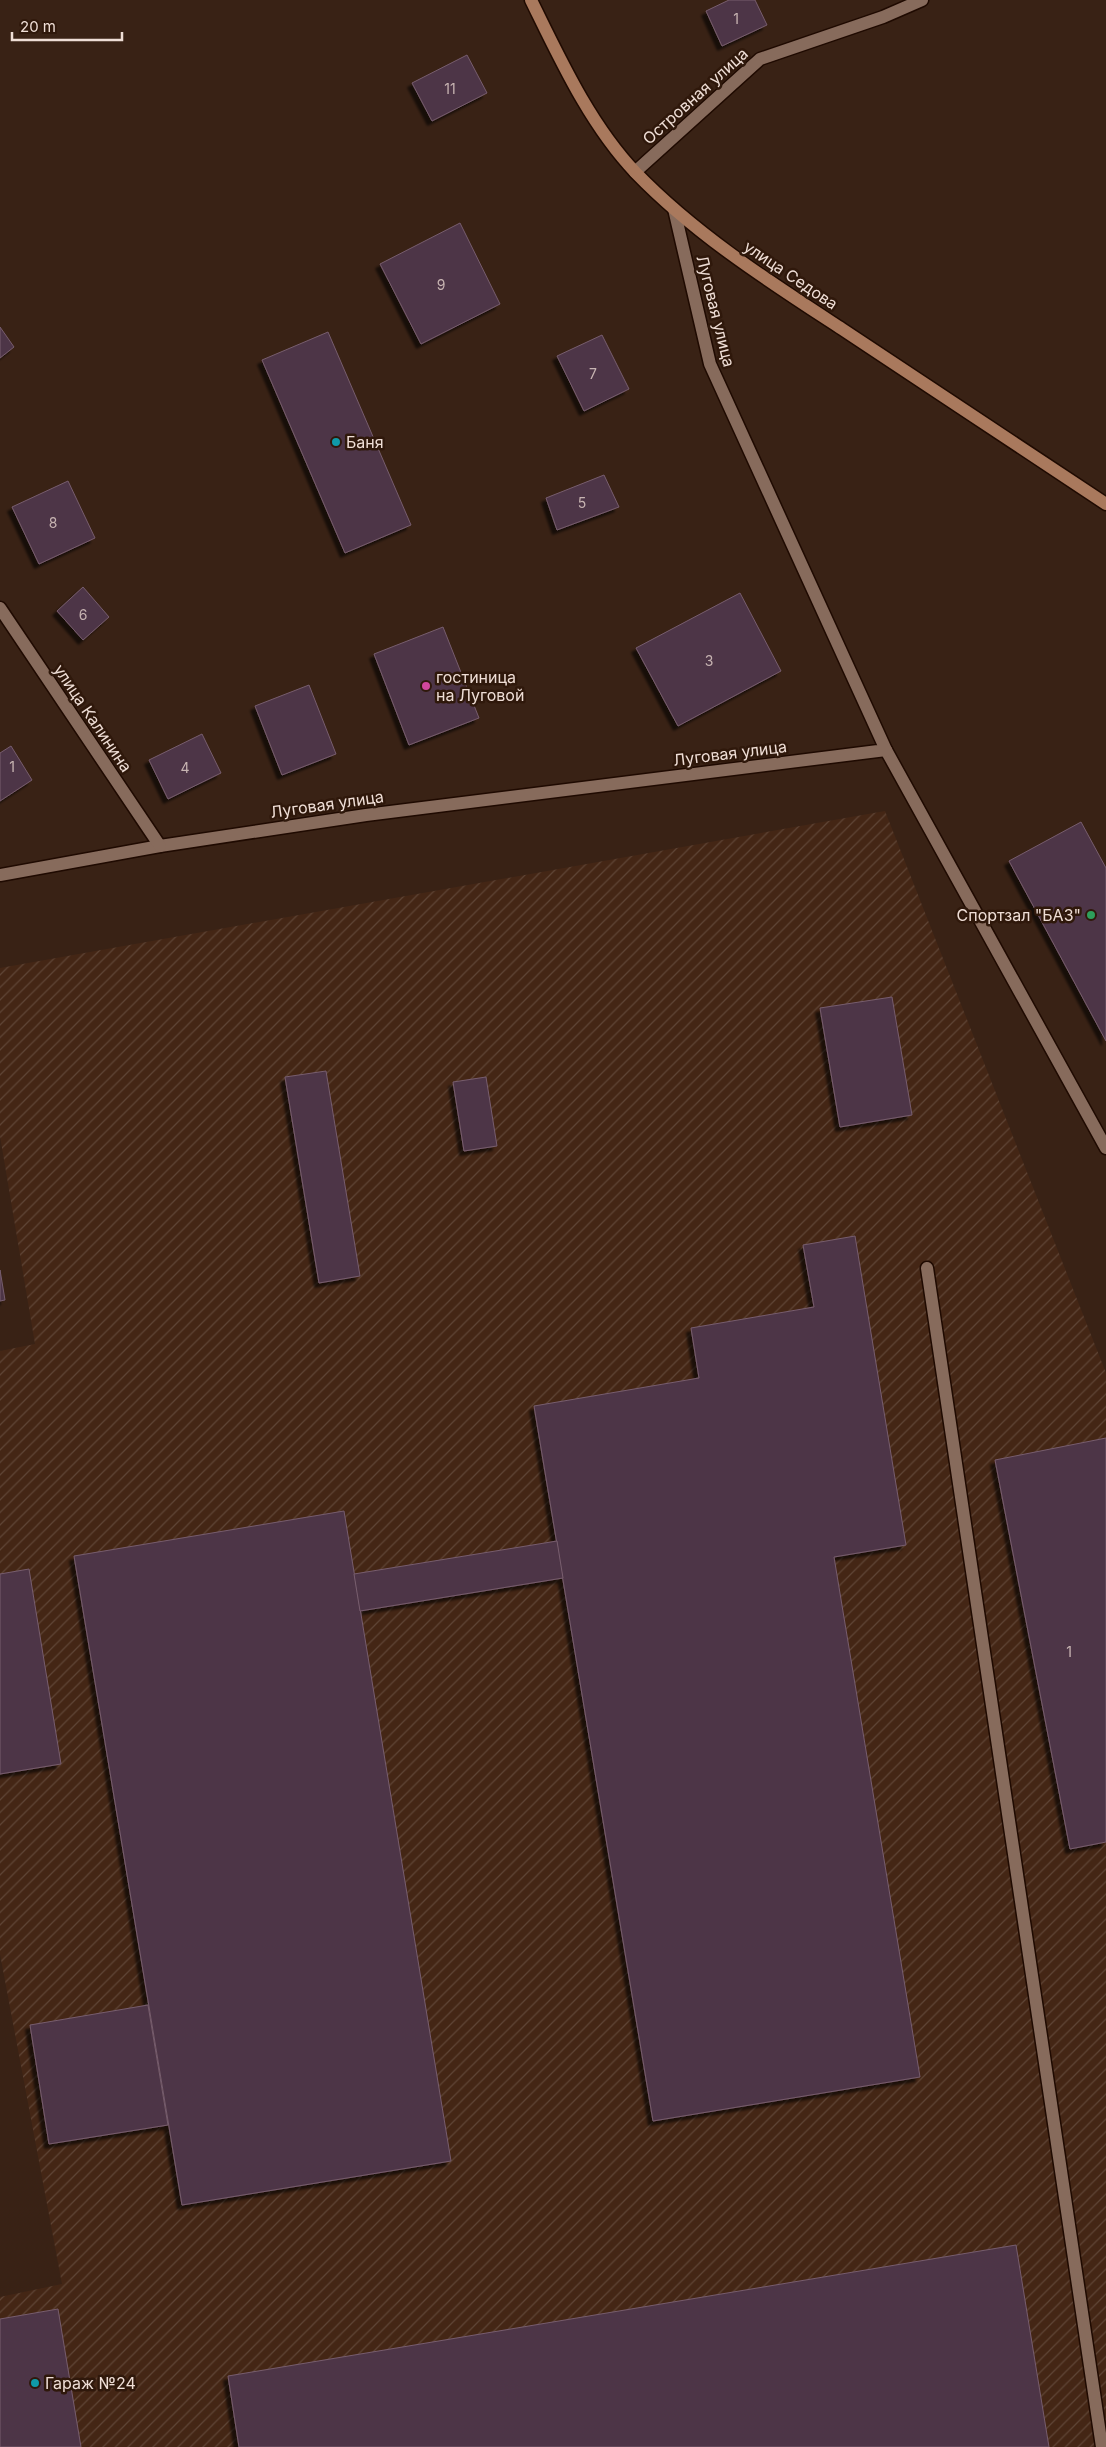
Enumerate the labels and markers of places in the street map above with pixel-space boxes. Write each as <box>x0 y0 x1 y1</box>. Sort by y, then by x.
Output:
place label: Баня <box>346 432 384 452</box>
marker: Баня <box>330 436 342 448</box>
place label: гостиница на Луговой <box>436 667 524 705</box>
marker: гостиница на Луговой <box>420 680 432 692</box>
place label: Спортзал "БАЗ" <box>957 905 1081 925</box>
marker: Спортзал "БАЗ" <box>1085 909 1097 921</box>
place label: Гараж №24 <box>45 2373 136 2393</box>
marker: Гараж №24 <box>29 2377 41 2389</box>

